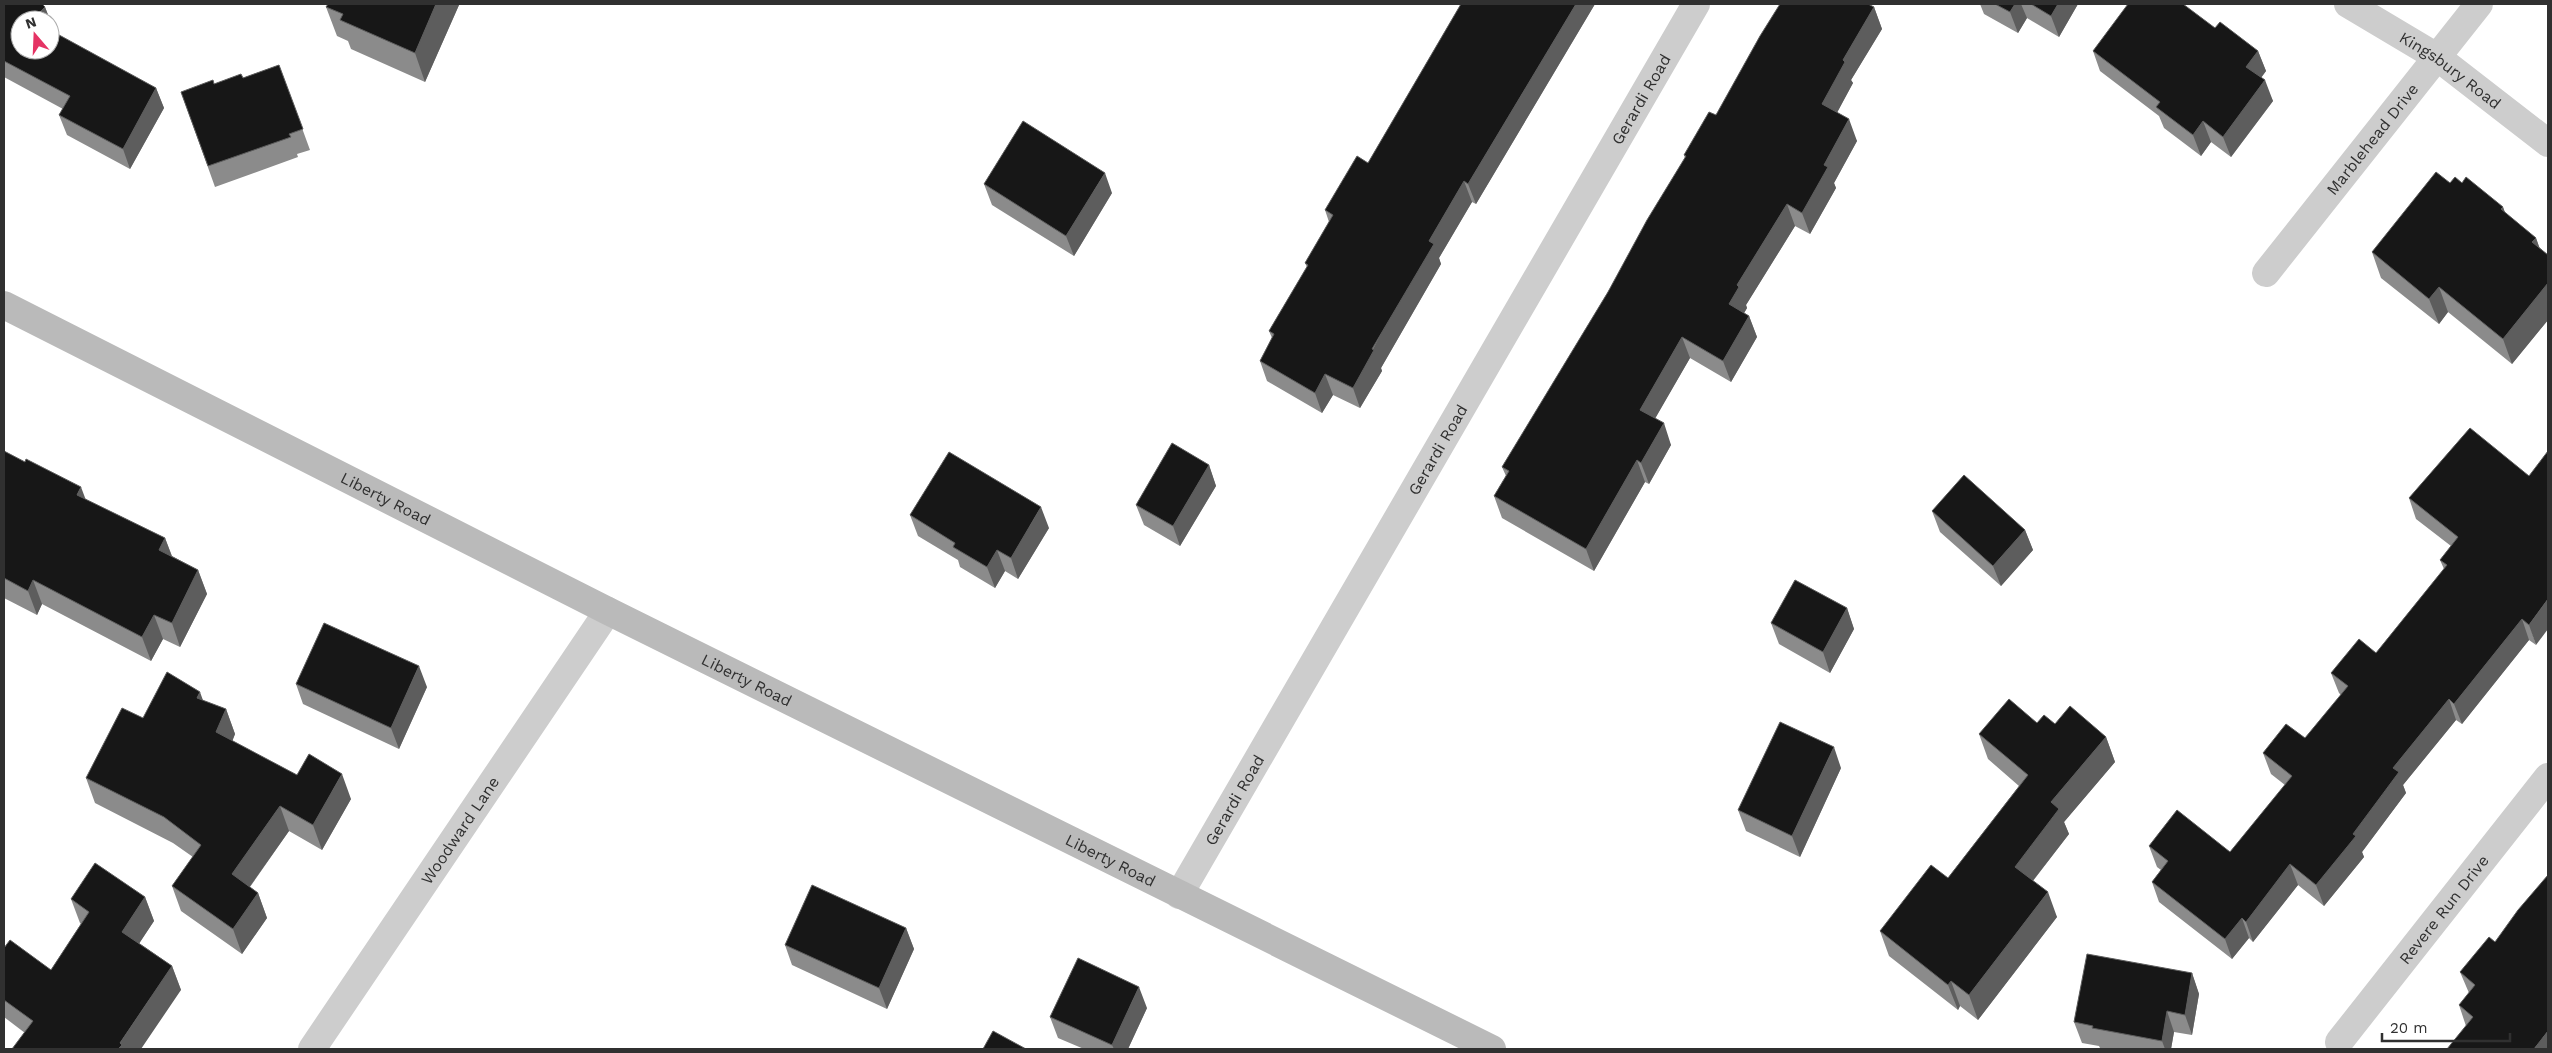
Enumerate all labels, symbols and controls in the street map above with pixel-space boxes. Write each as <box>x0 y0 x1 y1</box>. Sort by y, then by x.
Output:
north arrow <box>10 10 60 60</box>
text: N <box>23 13 38 32</box>
street label: Kingsbury Road <box>2396 28 2505 113</box>
street label: Gerardi Road <box>1608 51 1675 148</box>
street label: Marblehead Drive <box>2323 80 2422 199</box>
street label: Gerardi Road <box>1404 401 1472 498</box>
street label: Liberty Road <box>337 468 434 530</box>
street label: Liberty Road <box>698 650 795 711</box>
street label: Gerardi Road <box>1201 752 1268 849</box>
street label: Woodward Lane <box>417 773 503 888</box>
street label: Liberty Road <box>1062 830 1159 891</box>
street label: Revere Run Drive <box>2395 851 2493 968</box>
scale bar <box>2382 1010 2510 1042</box>
text: 20 m <box>2390 1019 2428 1037</box>

